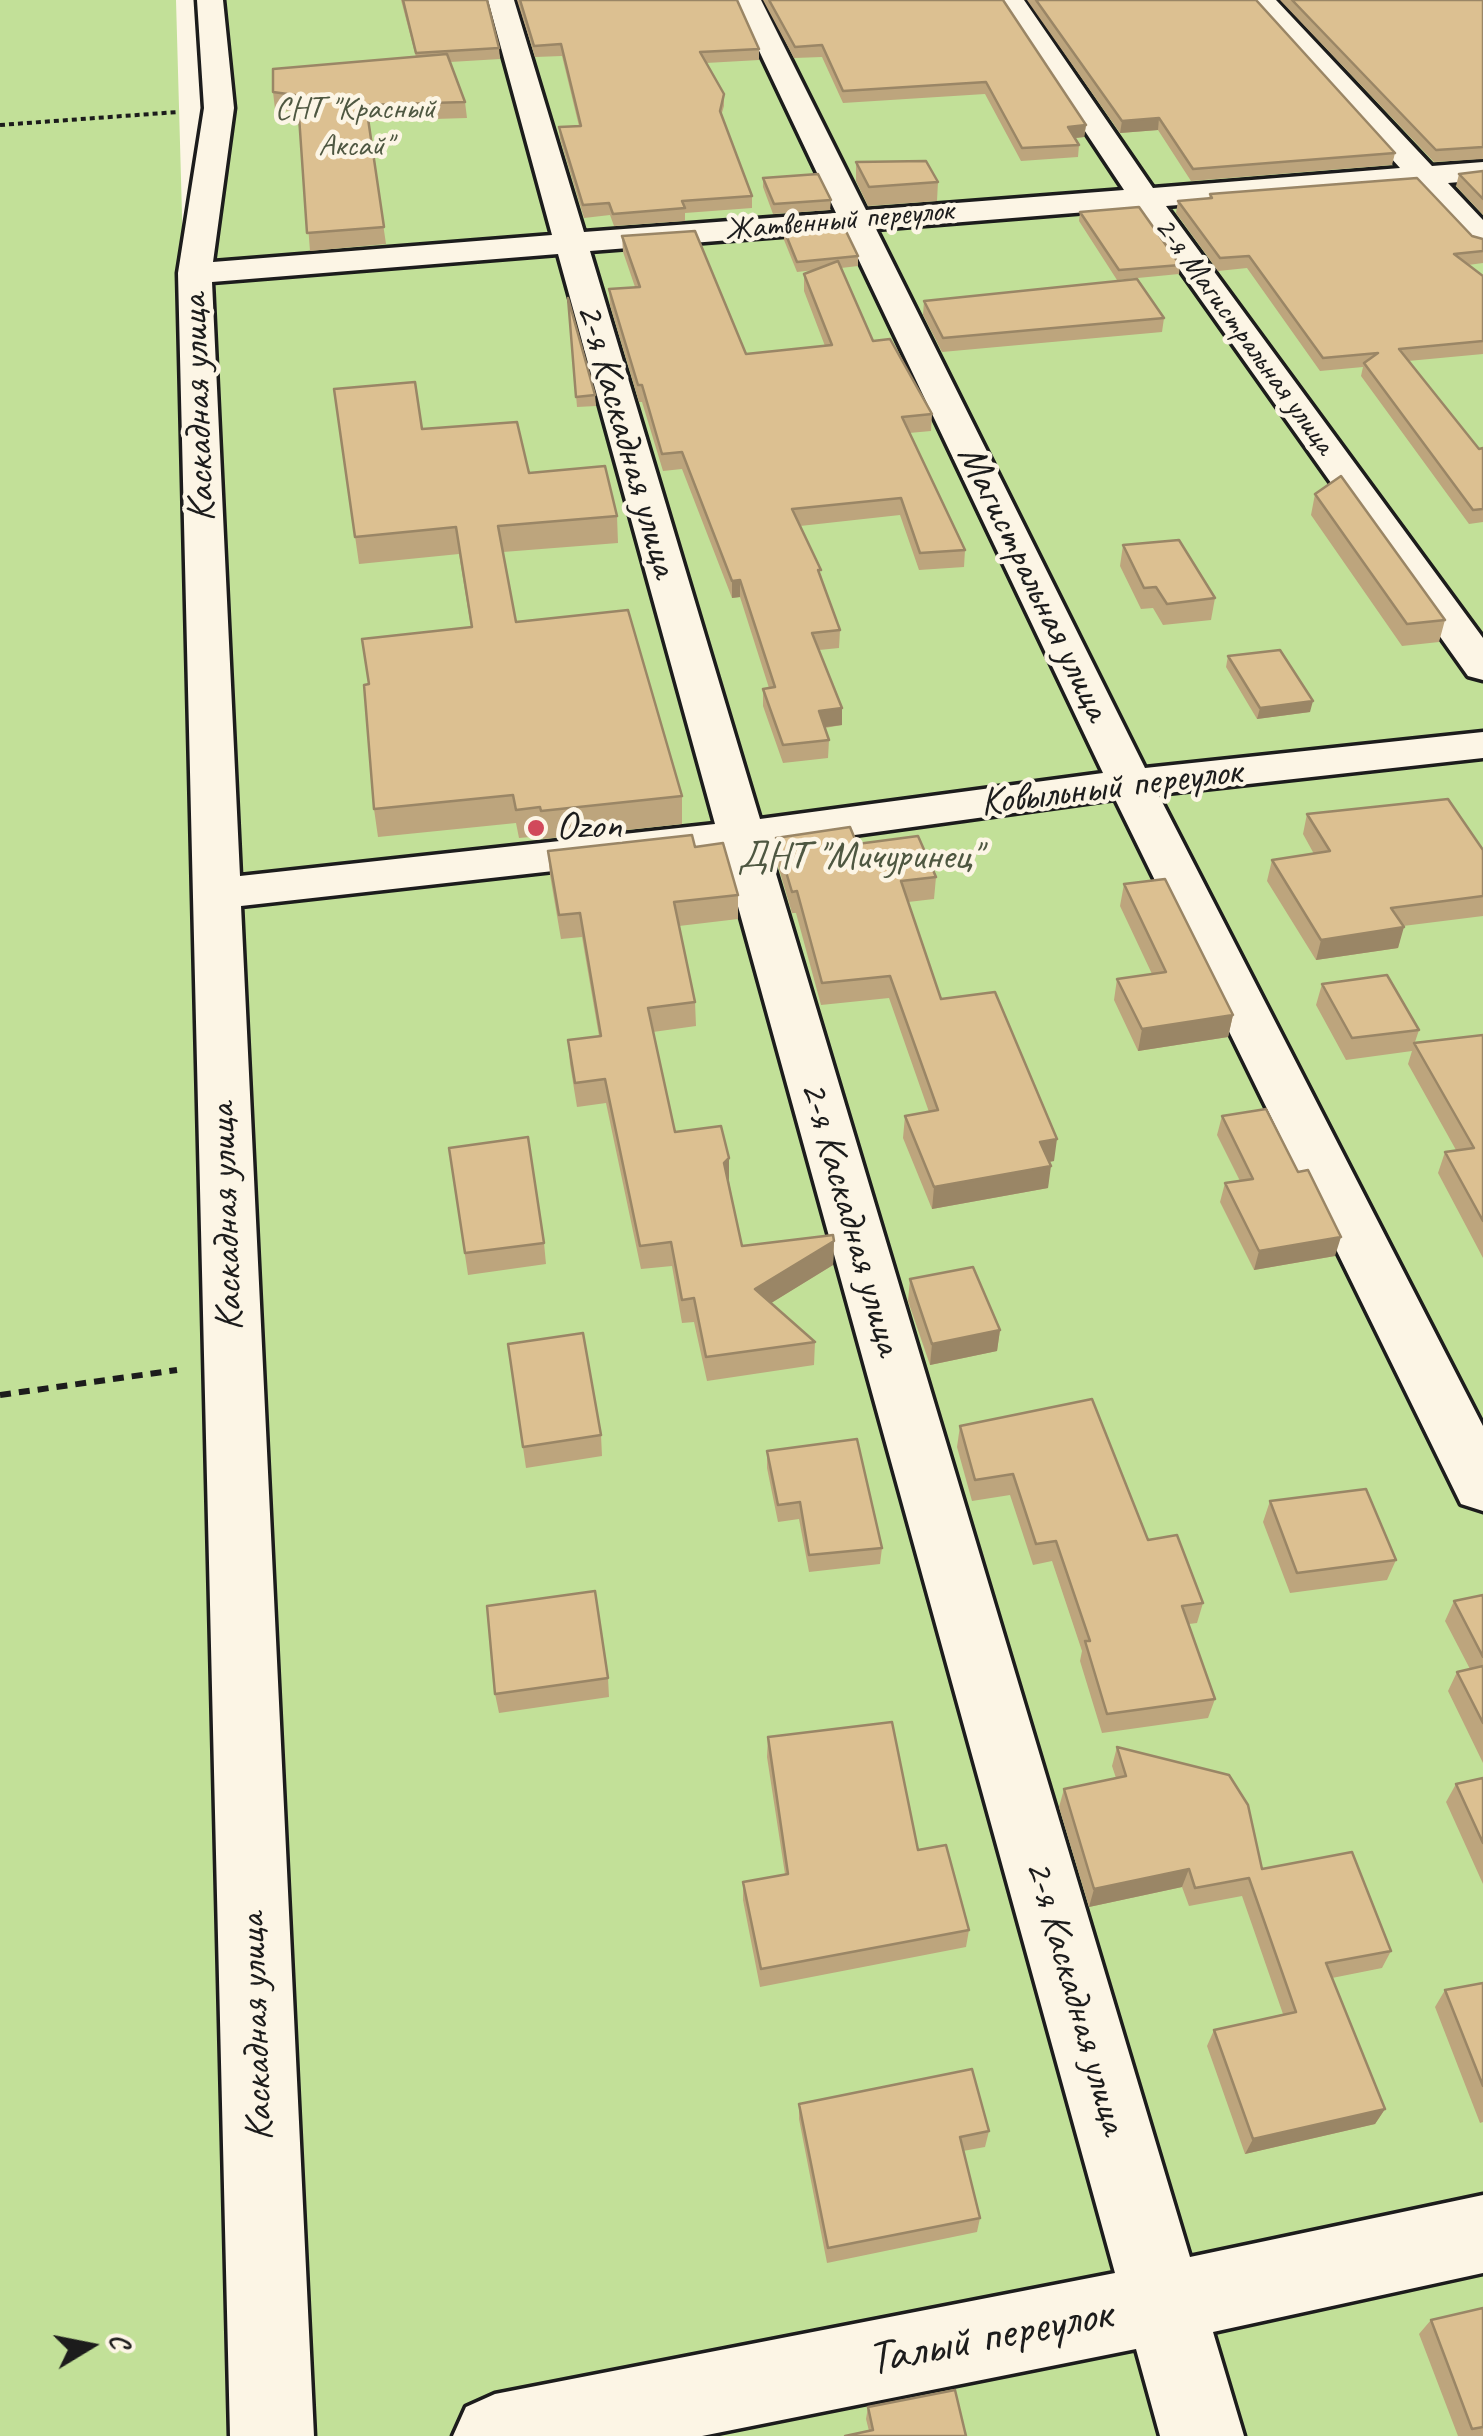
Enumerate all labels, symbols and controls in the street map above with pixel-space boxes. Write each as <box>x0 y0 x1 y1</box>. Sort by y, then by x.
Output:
park label: СНТ "Красный Аксай" <box>275 91 435 166</box>
street label: Жатвенный переулок <box>723 192 955 250</box>
street label: 2-я Магистральная улица <box>1145 210 1343 462</box>
street label: Каскадная улица <box>171 293 227 523</box>
street label: 2-я Каскадная улица <box>564 297 688 583</box>
street label: Магистральная улица <box>946 438 1120 728</box>
street label: Ковыльный переулок <box>978 748 1244 828</box>
place label: Ozon <box>556 804 622 852</box>
marker: Ozon <box>525 817 547 839</box>
park label: ДНТ "Мичуринец" <box>738 834 980 882</box>
street label: 2-я Каскадная улица <box>788 1075 912 1361</box>
street label: Каскадная улица <box>199 1102 255 1332</box>
street label: 2-я Каскадная улица <box>1013 1854 1137 2140</box>
street label: Каскадная улица <box>229 1912 285 2142</box>
street label: Талый переулок <box>863 2286 1117 2390</box>
north arrow <box>40 2296 140 2396</box>
text: С <box>102 2331 138 2351</box>

